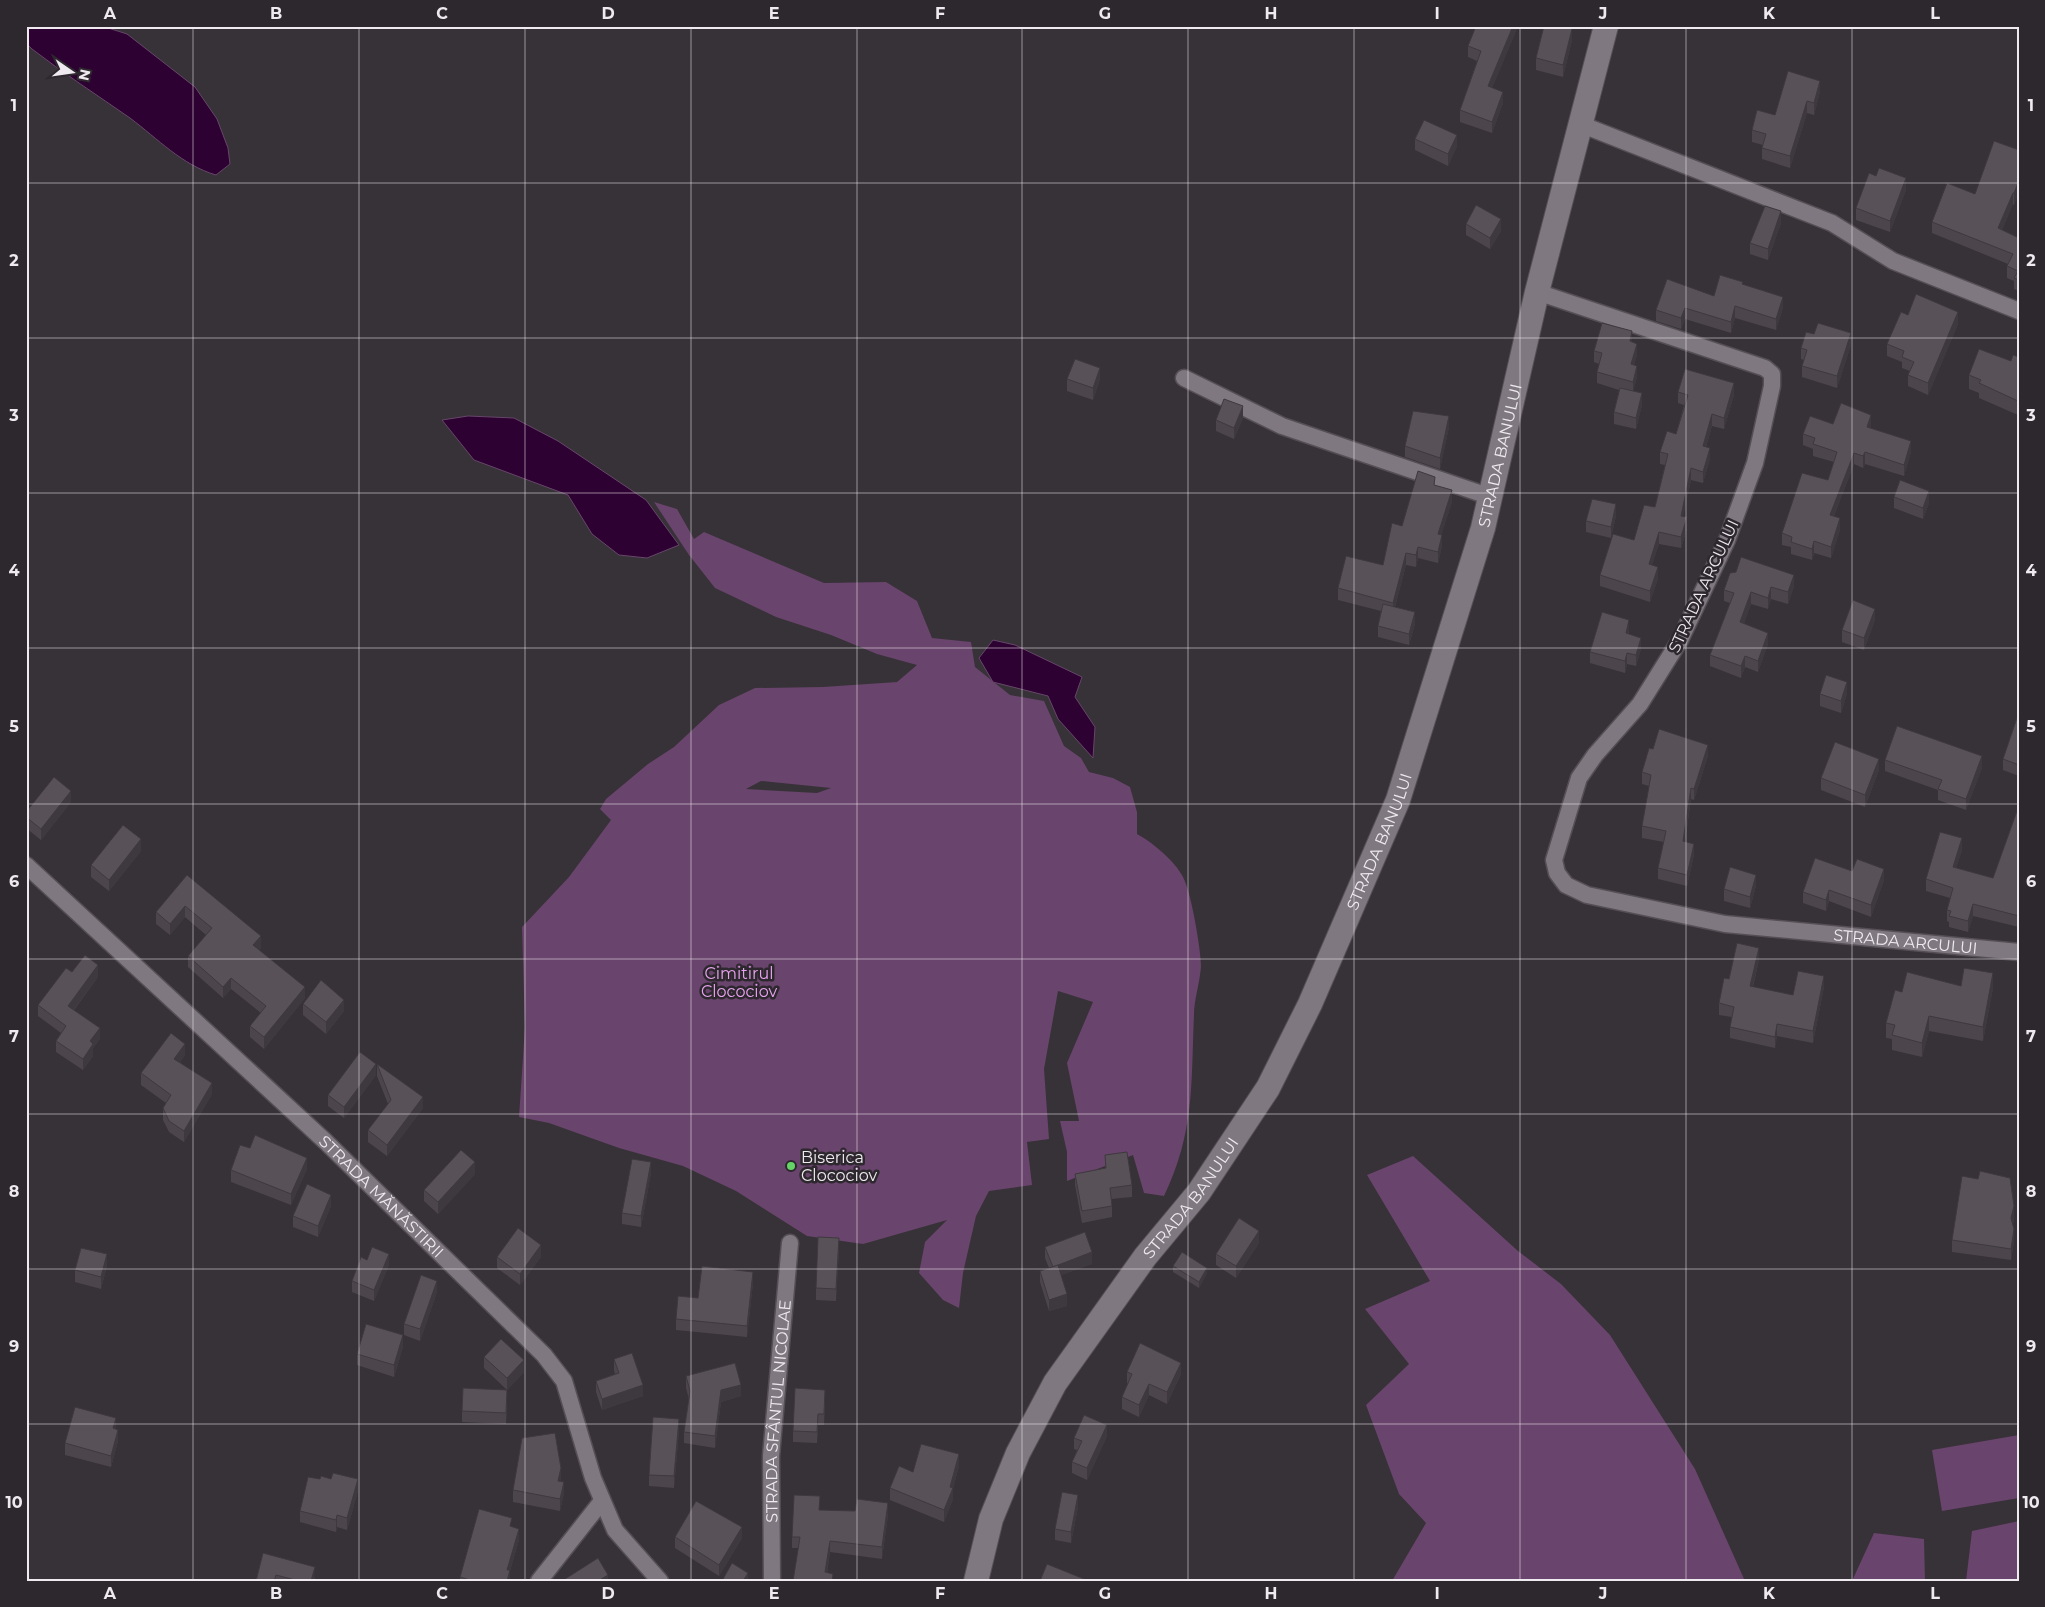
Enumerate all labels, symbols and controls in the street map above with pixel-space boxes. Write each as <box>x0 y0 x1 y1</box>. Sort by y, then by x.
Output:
text: A <box>103 4 117 23</box>
text: B <box>270 4 282 23</box>
text: C <box>436 4 448 23</box>
text: D <box>601 4 615 23</box>
text: E <box>769 4 779 23</box>
text: F <box>935 4 945 23</box>
text: G <box>1099 4 1111 23</box>
text: H <box>1265 4 1277 23</box>
text: I <box>1434 4 1440 23</box>
text: J <box>1598 4 1607 23</box>
text: K <box>1763 4 1776 23</box>
text: L <box>1930 4 1940 23</box>
north arrow <box>48 48 98 98</box>
text: N <box>75 67 95 82</box>
text: 1 <box>11 96 17 115</box>
text: 1 <box>2028 96 2034 115</box>
text: 2 <box>9 251 19 270</box>
text: 2 <box>2026 251 2036 270</box>
street label: STRADA BANULUI <box>1474 382 1526 529</box>
text: 3 <box>8 406 19 425</box>
text: 3 <box>2025 406 2036 425</box>
street label: STRADA ARCULUI <box>1664 517 1743 656</box>
text: 4 <box>8 561 20 580</box>
text: 4 <box>2025 561 2037 580</box>
text: 5 <box>9 717 19 736</box>
text: 5 <box>2026 717 2036 736</box>
street label: STRADA BANULUI <box>1343 771 1416 913</box>
text: 6 <box>9 872 19 891</box>
text: 6 <box>2026 872 2036 891</box>
street label: STRADA ARCULUI <box>1833 925 1978 958</box>
park label: Cimitirul Clocociov <box>701 964 777 1001</box>
text: 7 <box>9 1027 19 1046</box>
text: 7 <box>2026 1027 2036 1046</box>
street label: STRADA MĂNĂSTIRII <box>315 1131 448 1262</box>
street label: STRADA BANULUI <box>1139 1134 1243 1262</box>
place label: Biserica Clocociov <box>801 1148 878 1185</box>
marker: Biserica Clocociov <box>785 1160 797 1172</box>
text: 8 <box>9 1182 19 1201</box>
text: 8 <box>2026 1182 2036 1201</box>
street label: STRADA SFÂNTUL NICOLAE <box>762 1299 795 1523</box>
text: 9 <box>9 1337 19 1356</box>
text: 9 <box>2026 1337 2036 1356</box>
text: 10 <box>5 1493 23 1512</box>
text: 10 <box>2022 1493 2040 1512</box>
text: A <box>103 1584 117 1603</box>
text: B <box>270 1584 282 1603</box>
text: C <box>436 1584 448 1603</box>
text: D <box>601 1584 615 1603</box>
text: E <box>769 1584 779 1603</box>
text: F <box>935 1584 945 1603</box>
text: G <box>1099 1584 1111 1603</box>
text: H <box>1265 1584 1277 1603</box>
text: I <box>1434 1584 1440 1603</box>
text: J <box>1598 1584 1607 1603</box>
text: K <box>1763 1584 1776 1603</box>
text: L <box>1930 1584 1940 1603</box>

